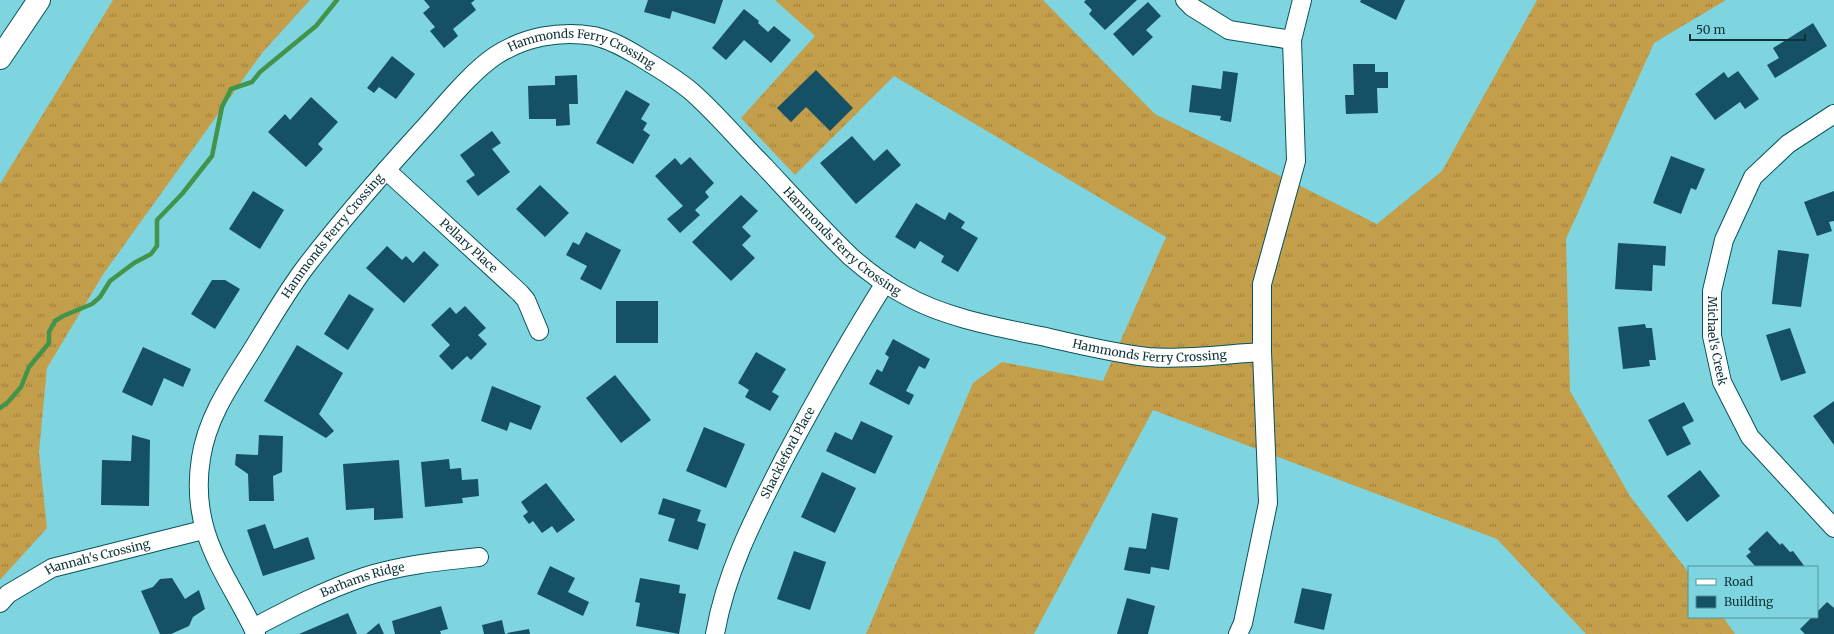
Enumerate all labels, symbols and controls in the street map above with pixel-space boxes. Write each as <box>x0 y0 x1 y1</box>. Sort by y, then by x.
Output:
scale bar <box>1690 16 1805 42</box>
text: 50 m <box>1696 22 1725 37</box>
street label: Hammonds Ferry Crossing <box>505 26 659 72</box>
street label: Hammonds Ferry Crossing <box>278 170 387 301</box>
street label: Hammonds Ferry Crossing <box>780 184 905 299</box>
street label: Pellary Place <box>437 215 501 276</box>
street label: Michael's Creek <box>1705 296 1731 387</box>
street label: Hammonds Ferry Crossing <box>1071 335 1228 365</box>
street label: Shackleford Place <box>757 404 818 501</box>
street label: Hannah's Crossing <box>42 535 152 578</box>
street label: Barhams Ridge <box>318 559 406 600</box>
legend <box>1688 566 1818 618</box>
text: Road <box>1724 574 1753 589</box>
text: Building <box>1724 594 1774 609</box>

